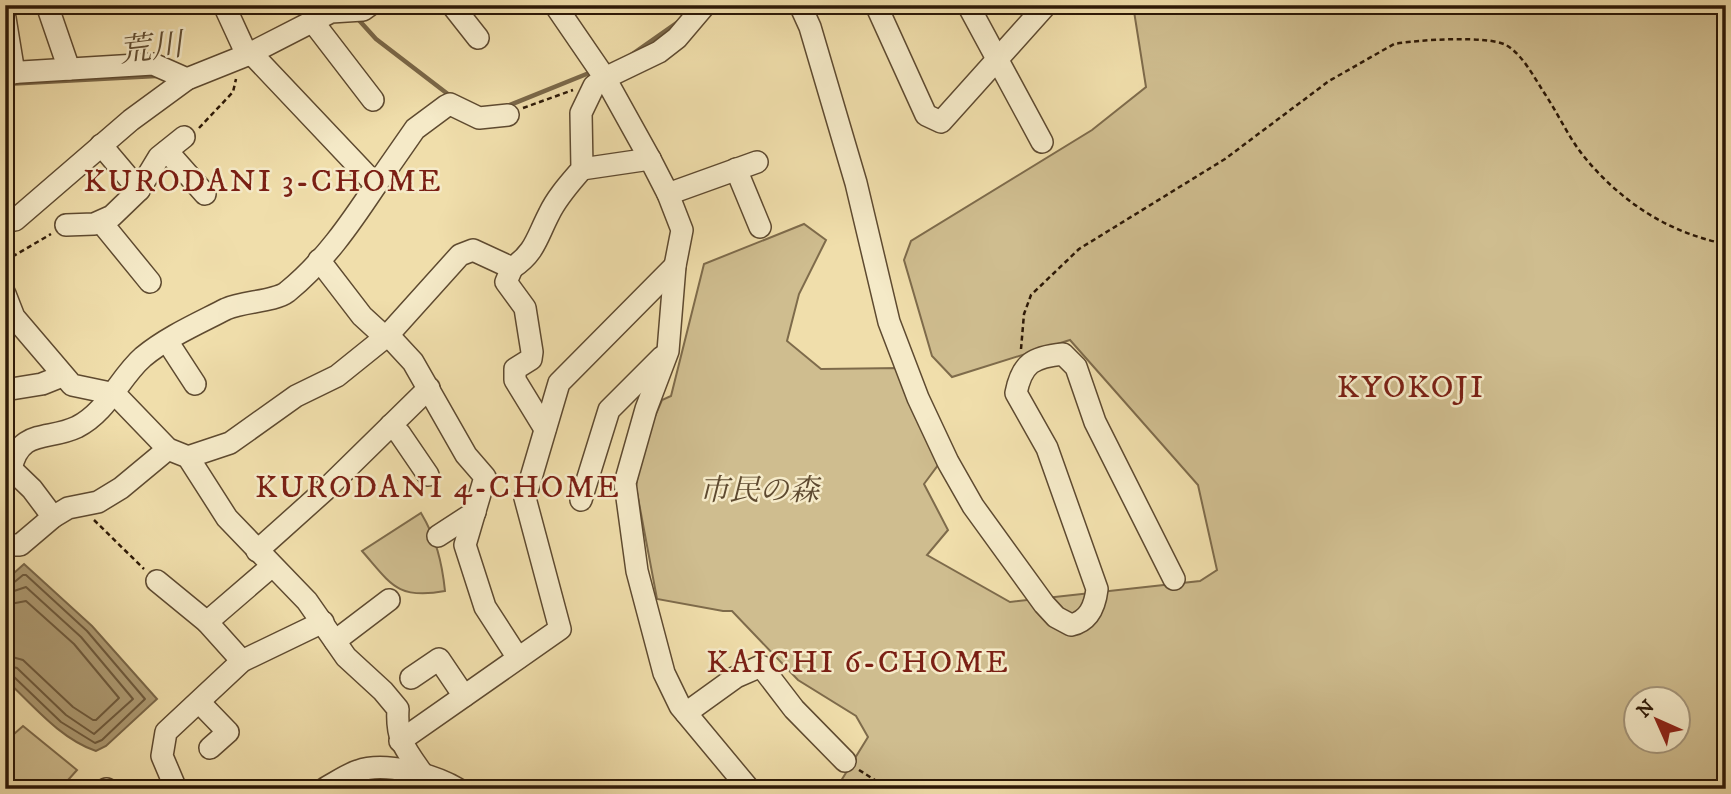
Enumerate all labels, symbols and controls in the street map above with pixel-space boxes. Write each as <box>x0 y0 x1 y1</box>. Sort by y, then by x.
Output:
water label: 荒川 <box>117 25 188 73</box>
district label: KURODANI 3-CHOME <box>83 162 443 202</box>
district label: KYOKOJI <box>1337 368 1485 408</box>
district label: KURODANI 4-CHOME <box>255 468 621 508</box>
park label: 市民の森 <box>699 473 822 510</box>
district label: KAICHI 6-CHOME <box>706 643 1010 683</box>
north arrow <box>1622 686 1692 756</box>
text: N <box>1632 695 1660 723</box>

